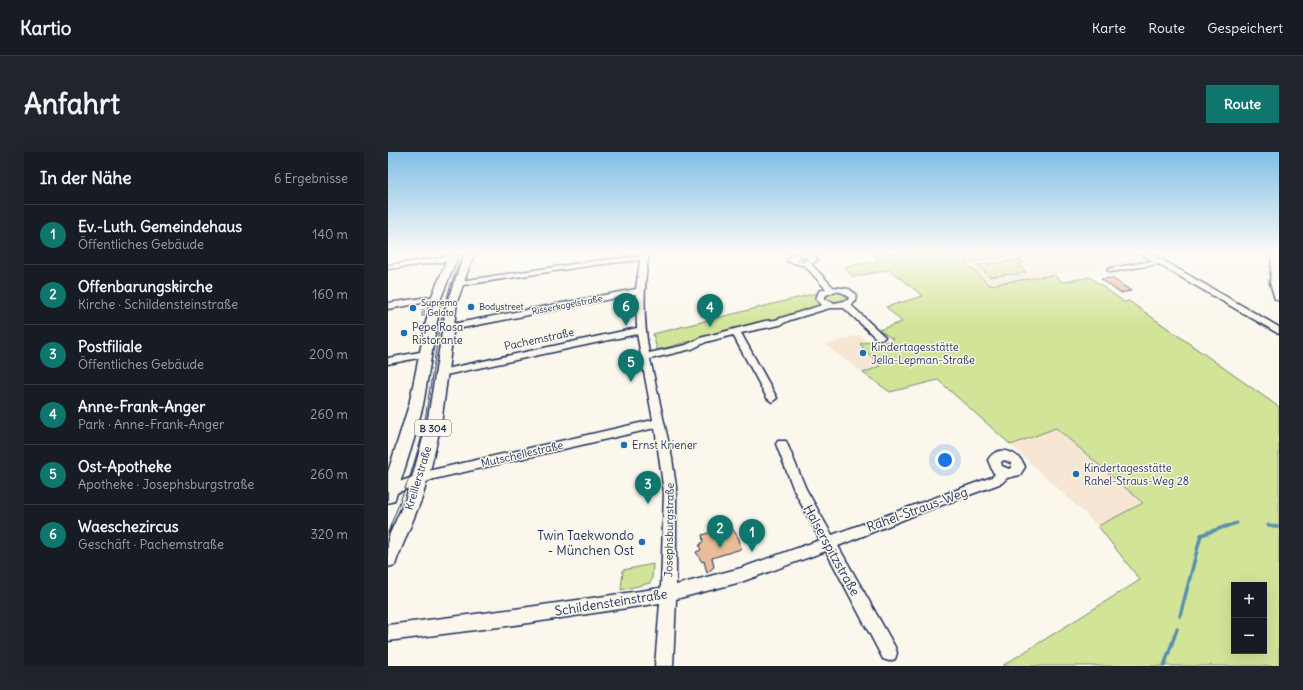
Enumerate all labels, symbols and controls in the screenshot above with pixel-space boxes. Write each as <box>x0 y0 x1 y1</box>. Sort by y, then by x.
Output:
text: Kartio <box>20 16 72 40</box>
text: Karte <box>1092 19 1126 37</box>
text: Route <box>1148 19 1185 37</box>
text: Gespeichert <box>1207 19 1283 37</box>
button: Route <box>1206 85 1279 123</box>
text: Anfahrt <box>24 86 120 122</box>
text: In der Nähe <box>40 167 132 189</box>
text: 6 Ergebnisse <box>274 170 348 187</box>
text: Ev.-Luth. Gemeindehaus <box>78 217 242 236</box>
text: 1 <box>50 226 56 243</box>
text: 140 m <box>312 226 348 243</box>
text: Öffentliches Gebäude <box>78 236 204 253</box>
text: Offenbarungskirche <box>78 277 213 296</box>
text: 2 <box>49 286 57 303</box>
text: 160 m <box>312 286 348 303</box>
street label: Risserkogelstraße <box>531 292 603 317</box>
pin: 6 <box>613 293 639 326</box>
pin: 4 <box>697 294 723 327</box>
text: Kirche · Schildensteinstraße <box>78 296 238 313</box>
place label: Supremo il Gelato <box>421 297 458 318</box>
place label: Bodystreet <box>479 301 524 312</box>
marker: Bodystreet <box>466 302 476 312</box>
marker: Supremo il Gelato <box>408 303 418 313</box>
place label: Pepe Rosa Ristorante <box>412 320 463 347</box>
street label: Pachemstraße <box>503 325 575 353</box>
marker: Pepe Rosa Ristorante <box>399 328 409 338</box>
text: Postfiliale <box>78 337 142 356</box>
place label: Kindertagesstätte Jella-Lepman-Straße <box>871 340 975 367</box>
text: 3 <box>49 346 57 363</box>
text: 200 m <box>309 346 348 363</box>
marker: Kindertagesstätte Jella-Lepman-Straße <box>858 348 868 358</box>
pin: 5 <box>618 349 644 382</box>
text: Öffentliches Gebäude <box>78 356 204 373</box>
text: Anne-Frank-Anger <box>78 397 205 416</box>
text: 4 <box>49 406 57 423</box>
text: 260 m <box>310 406 348 423</box>
text: Park · Anne-Frank-Anger <box>78 416 224 433</box>
road number: B 304 <box>415 420 451 436</box>
street label: Mutschellestraße <box>480 438 565 470</box>
place label: Ernst Kriener <box>632 438 698 452</box>
marker: Ernst Kriener <box>619 440 629 450</box>
street label: Kreillerstraße <box>402 444 434 512</box>
your location <box>935 450 955 470</box>
text: Ost-Apotheke <box>78 457 172 476</box>
place label: Kindertagesstätte Rahel-Straus-Weg 28 <box>1084 461 1189 488</box>
text: 5 <box>49 466 57 483</box>
text: 260 m <box>310 466 348 483</box>
marker: Kindertagesstätte Rahel-Straus-Weg 28 <box>1071 469 1081 479</box>
pin: 3 <box>635 471 661 504</box>
text: Apotheke · Josephsburgstraße <box>78 476 254 493</box>
street label: Josephsburgstraße <box>661 483 677 577</box>
street label: Rahel-Straus-Weg <box>864 483 970 536</box>
street label: Halserspitzstraße <box>799 502 864 599</box>
pin: 2 <box>707 515 733 548</box>
text: Waeschezircus <box>78 517 179 536</box>
pin: 1 <box>739 519 765 552</box>
text: 6 <box>49 526 57 543</box>
text: 320 m <box>310 526 348 543</box>
place label: Twin Taekwondo - München Ost <box>537 527 635 559</box>
text: Geschäft · Pachemstraße <box>78 536 224 553</box>
marker: Twin Taekwondo - München Ost <box>637 537 647 547</box>
map controls <box>1231 582 1267 654</box>
button: + <box>1231 582 1267 618</box>
street label: Schildensteinstraße <box>554 585 669 620</box>
button: − <box>1231 618 1267 654</box>

